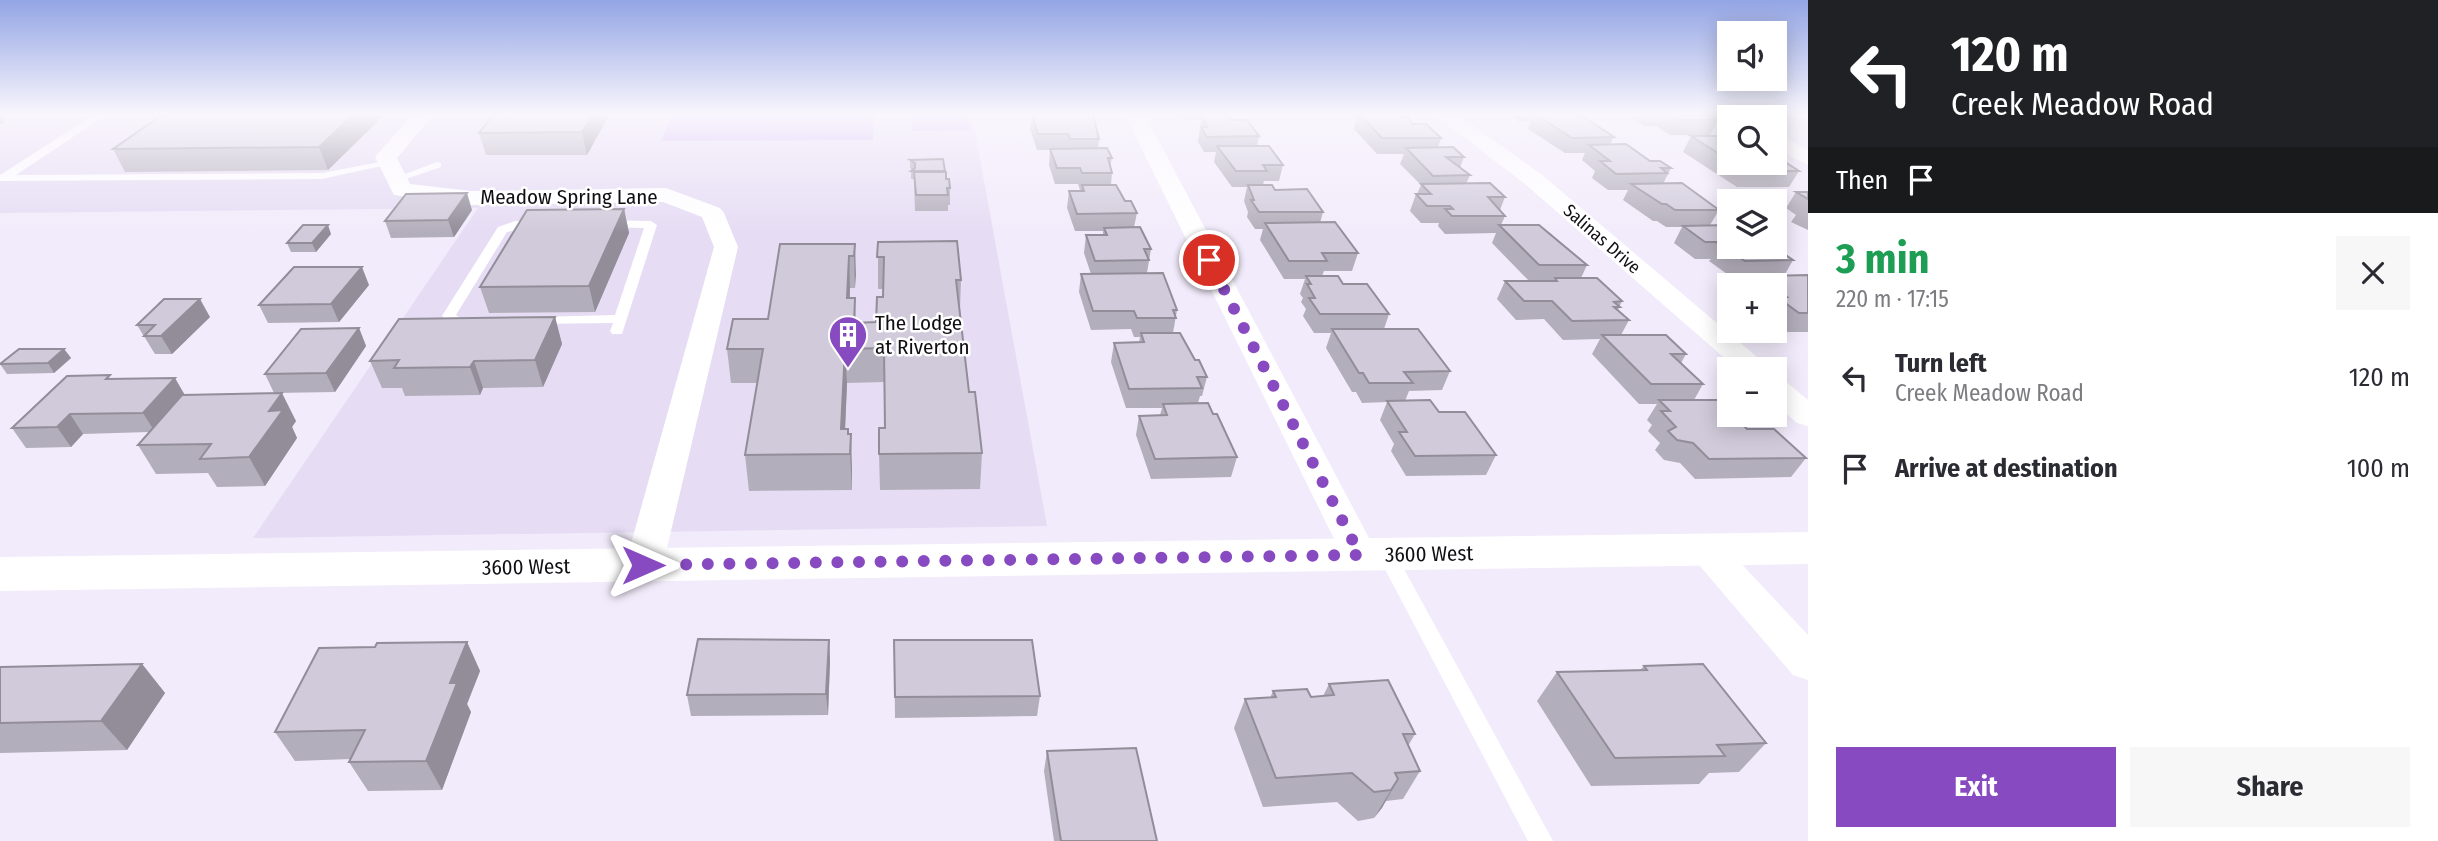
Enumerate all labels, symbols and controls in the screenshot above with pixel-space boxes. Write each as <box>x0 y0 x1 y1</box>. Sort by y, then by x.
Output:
map controls <box>1717 21 1787 427</box>
button: sound <box>1717 21 1787 91</box>
text: 120 m <box>1951 25 2069 84</box>
icon: left <box>1836 28 1927 119</box>
text: Creek Meadow Road <box>1951 85 2214 123</box>
button: search <box>1717 105 1787 175</box>
icon: arrive <box>1902 161 1940 199</box>
text: Then <box>1836 165 1888 196</box>
street label: Meadow Spring Lane <box>480 184 658 210</box>
button: layers <box>1717 189 1787 259</box>
street label: Salinas Drive <box>1559 200 1645 279</box>
pin <box>1179 230 1239 290</box>
text: 3 min <box>1836 234 1930 284</box>
button: close <box>2336 236 2410 310</box>
icon: arrive <box>1190 241 1228 279</box>
button: + <box>1717 273 1787 343</box>
text: 220 m · 17:15 <box>1836 285 1949 313</box>
place label: The Lodge at Riverton <box>875 310 969 360</box>
building icon: The Lodge at Riverton <box>827 314 869 369</box>
text: Turn left <box>1895 348 1987 379</box>
button: − <box>1717 357 1787 427</box>
icon: left <box>1836 359 1874 397</box>
text: 120 m <box>2349 362 2410 393</box>
text: Creek Meadow Road <box>1895 379 2084 407</box>
icon: arrive <box>1836 450 1874 488</box>
text: Arrive at destination <box>1895 453 2118 484</box>
text: 100 m <box>2347 453 2410 484</box>
position arrow <box>606 528 680 602</box>
street label: 3600 West <box>1385 540 1474 568</box>
street label: 3600 West <box>482 553 571 581</box>
button: Exit <box>1836 747 2116 827</box>
button: Share <box>2130 747 2410 827</box>

